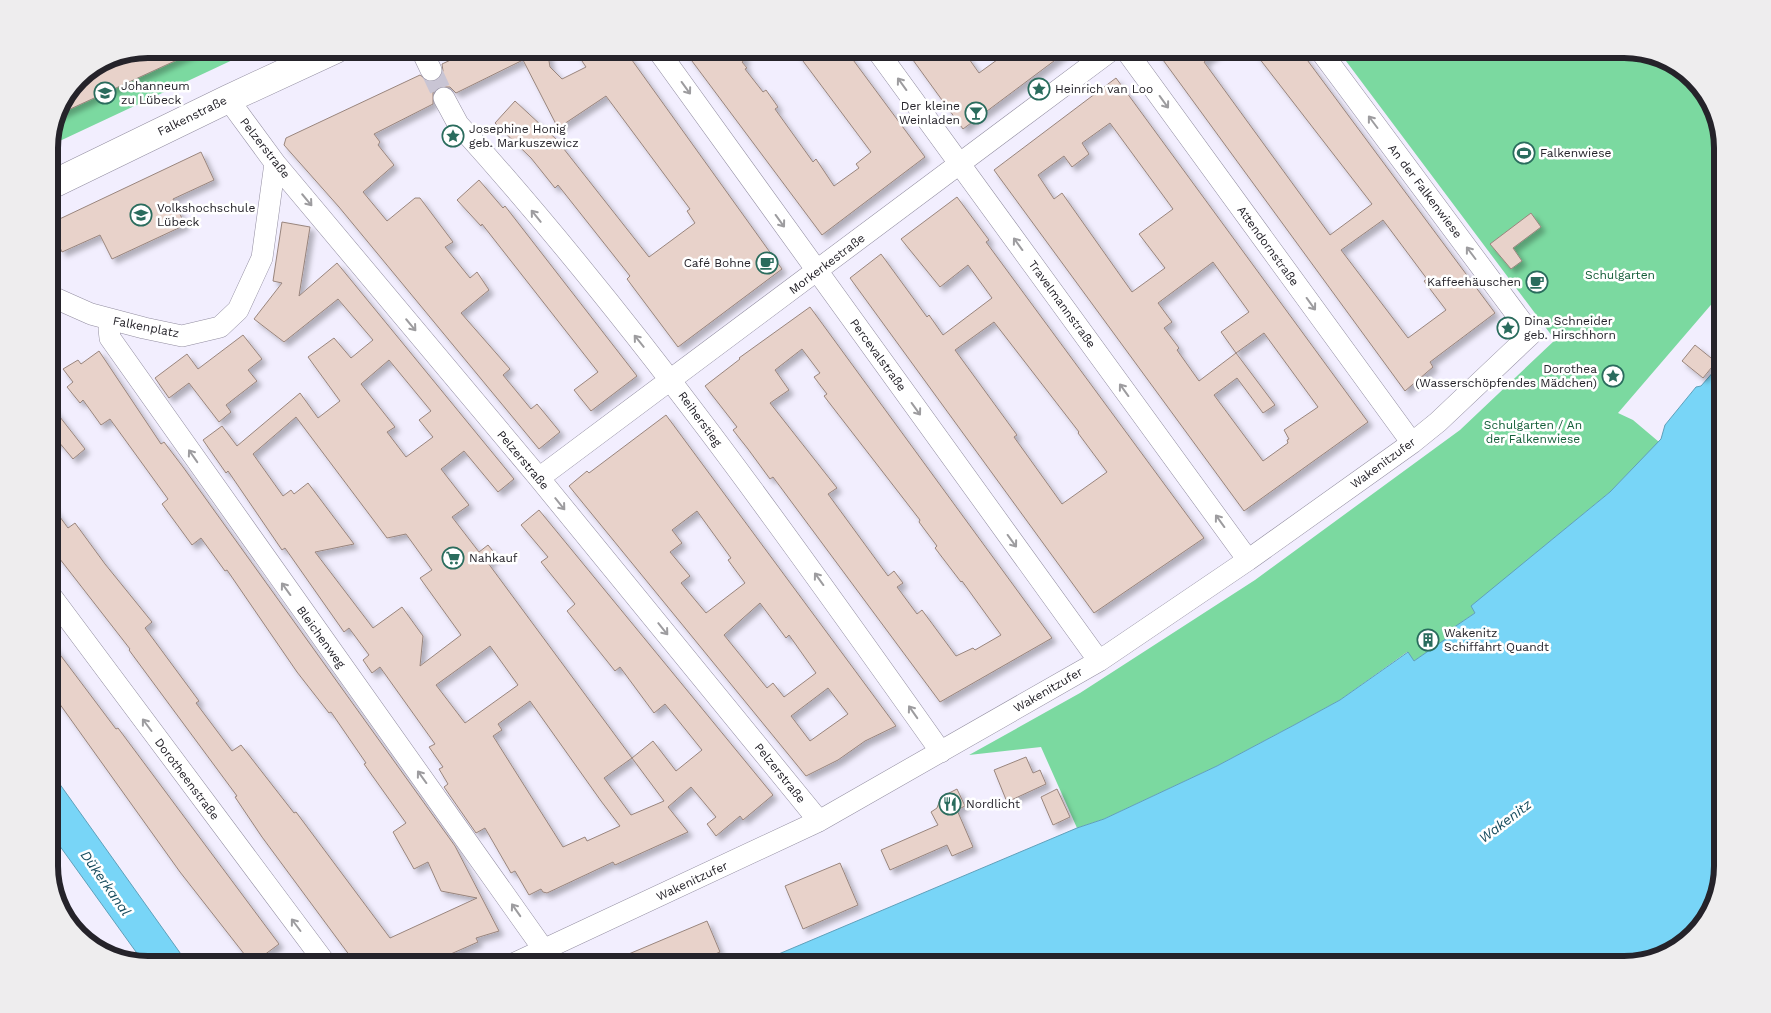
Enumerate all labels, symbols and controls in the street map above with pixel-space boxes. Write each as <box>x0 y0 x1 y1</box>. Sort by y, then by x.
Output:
one-way arrow <box>897 77 907 91</box>
place icon: Heinrich van Loo <box>1027 77 1051 101</box>
place label: Johanneum zu Lübeck <box>121 79 190 107</box>
school or university icon: Johanneum zu Lübeck <box>93 81 117 105</box>
one-way arrow <box>681 81 691 95</box>
place label: Heinrich van Loo <box>1055 82 1153 96</box>
street label: Falkenstraße <box>155 93 229 139</box>
one-way arrow <box>1159 95 1169 109</box>
place label: Der kleine Weinladen <box>899 99 960 127</box>
bar icon: Der kleine Weinladen <box>964 101 988 125</box>
street label: Pelzerstraße <box>237 115 293 181</box>
one-way arrow <box>1368 116 1379 129</box>
place label: Josephine Honig geb. Markuszewicz <box>469 122 579 150</box>
place icon: Josephine Honig geb. Markuszewicz <box>441 124 465 148</box>
street label: An der Falkenwiese <box>1385 141 1465 241</box>
sports icon: Falkenwiese <box>1512 141 1536 165</box>
place label: Falkenwiese <box>1540 146 1611 160</box>
one-way arrow <box>301 194 312 207</box>
place label: Volkshochschule Lübeck <box>157 201 255 229</box>
school or university icon: Volkshochschule Lübeck <box>129 203 153 227</box>
street label: Attendornstraße <box>1234 203 1302 289</box>
one-way arrow <box>531 209 542 222</box>
one-way arrow <box>775 214 785 228</box>
street label: Morkerkestraße <box>786 231 868 297</box>
one-way arrow <box>1013 237 1023 251</box>
one-way arrow <box>1465 247 1476 260</box>
cafe icon: Café Bohne <box>755 251 779 275</box>
place label: Café Bohne <box>684 256 751 270</box>
street label: Travelmannstraße <box>1026 257 1099 351</box>
park label: Schulgarten <box>1585 268 1655 282</box>
cafe icon: Kaffeehäuschen <box>1525 270 1549 294</box>
place label: Kaffeehäuschen <box>1427 275 1521 289</box>
one-way arrow <box>1306 297 1316 311</box>
street label: Falkenplatz <box>112 314 180 340</box>
place label: Dina Schneider geb. Hirschhorn <box>1524 314 1616 342</box>
street label: Percevalstraße <box>847 316 909 394</box>
place icon: Dina Schneider geb. Hirschhorn <box>1496 316 1520 340</box>
one-way arrow <box>405 318 416 331</box>
one-way arrow <box>634 335 645 348</box>
place label: Dorothea (Wasserschöpfendes Mädchen) <box>1415 362 1597 390</box>
place icon: Dorothea (Wasserschöpfendes Mädchen) <box>1601 364 1625 388</box>
one-way arrow <box>1119 383 1129 397</box>
street label: Reiherstieg <box>675 389 725 450</box>
one-way arrow <box>911 402 922 415</box>
park label: Schulgarten / An der Falkenwiese <box>1484 418 1582 446</box>
street label: Pelzerstraße <box>494 428 552 492</box>
street label: Wakenitzufer <box>1348 435 1418 491</box>
one-way arrow <box>188 449 198 463</box>
one-way arrow <box>554 497 565 510</box>
one-way arrow <box>1214 515 1225 528</box>
one-way arrow <box>1007 533 1017 547</box>
supermarket icon: Nahkauf <box>441 546 465 570</box>
place label: Nahkauf <box>469 551 518 565</box>
one-way arrow <box>814 573 824 587</box>
one-way arrow <box>281 582 291 596</box>
street label: Bleichenweg <box>294 603 349 671</box>
one-way arrow <box>657 623 668 636</box>
place label: Wakenitz Schiffahrt Quandt <box>1444 626 1549 654</box>
building icon: Wakenitz Schiffahrt Quandt <box>1416 628 1440 652</box>
street label: Wakenitzufer <box>1011 665 1085 715</box>
one-way arrow <box>908 705 918 719</box>
one-way arrow <box>142 718 152 732</box>
street label: Dorotheenstraße <box>152 735 222 823</box>
street label: Pelzerstraße <box>752 740 808 806</box>
one-way arrow <box>417 770 427 784</box>
restaurant icon: Nordlicht <box>938 792 962 816</box>
water label: Wakenitz <box>1476 796 1535 846</box>
place label: Nordlicht <box>966 797 1020 811</box>
water label: Dükerkanal <box>78 847 134 919</box>
street label: Wakenitzufer <box>654 858 730 904</box>
one-way arrow <box>511 903 521 917</box>
one-way arrow <box>291 919 302 932</box>

